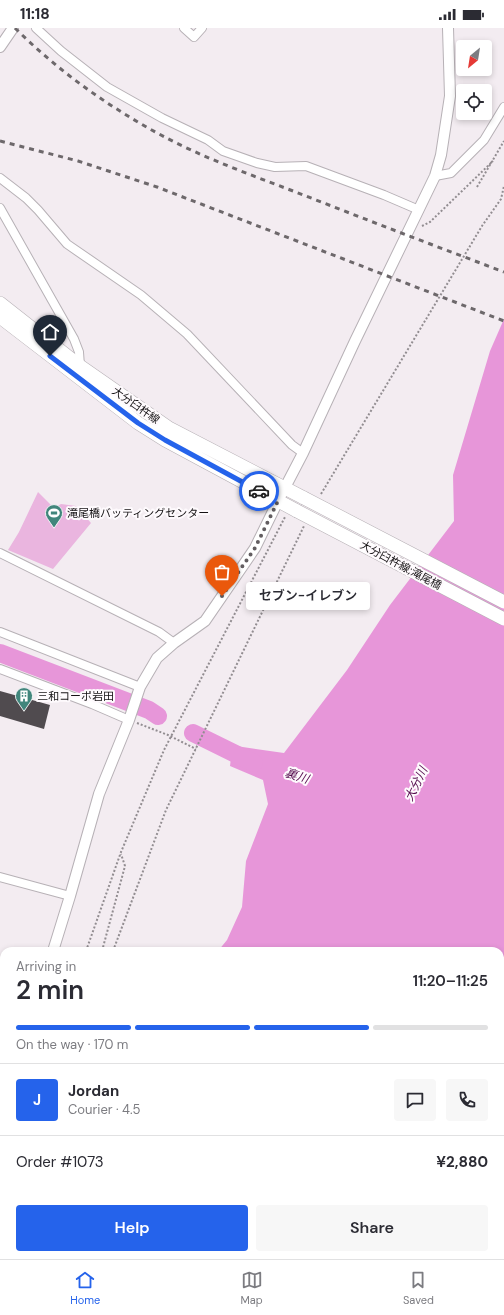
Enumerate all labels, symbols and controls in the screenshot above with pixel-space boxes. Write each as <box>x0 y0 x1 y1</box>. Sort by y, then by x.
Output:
text: 11:18 <box>20 4 50 24</box>
north arrow <box>456 40 492 76</box>
map controls <box>456 40 492 120</box>
button: locate <box>456 84 492 120</box>
pin <box>33 315 67 356</box>
icon: home <box>39 321 61 343</box>
street label: 大分臼杵線 <box>109 383 163 427</box>
courier <box>239 471 279 511</box>
icon: car <box>248 480 270 502</box>
sports icon: 滝尾橋バッティングセンター <box>44 503 64 528</box>
place label: 滝尾橋バッティングセンター <box>67 506 209 520</box>
street label: 大分臼杵線;滝尾橋 <box>358 538 444 592</box>
pin <box>205 555 239 596</box>
icon: bag <box>211 561 233 583</box>
callout: セブン-イレブン <box>246 582 370 610</box>
text: セブン-イレブン <box>259 587 357 604</box>
building icon: 三和コーポ岩田 <box>14 686 34 711</box>
place label: 三和コーポ岩田 <box>37 689 114 703</box>
water label: 大分川 <box>401 763 432 804</box>
water label: 裏川 <box>283 765 313 788</box>
text: Arriving in <box>16 958 76 975</box>
text: 11:20–11:25 <box>413 971 488 991</box>
text: 2 min <box>16 973 84 1007</box>
text: On the way · 170 m <box>16 1036 128 1053</box>
button: chat <box>394 1079 436 1121</box>
button: phone <box>446 1079 488 1121</box>
text: Jordan <box>68 1081 119 1101</box>
text: J <box>33 1090 41 1110</box>
text: Courier · 4.5 <box>68 1101 141 1118</box>
text: Order #1073 <box>16 1152 104 1172</box>
text: ¥2,880 <box>436 1152 488 1172</box>
button: Help <box>16 1205 248 1251</box>
button: Share <box>256 1205 488 1251</box>
tab: Home <box>70 1269 100 1307</box>
tab: Map <box>241 1269 263 1307</box>
tab: Saved <box>403 1269 434 1307</box>

